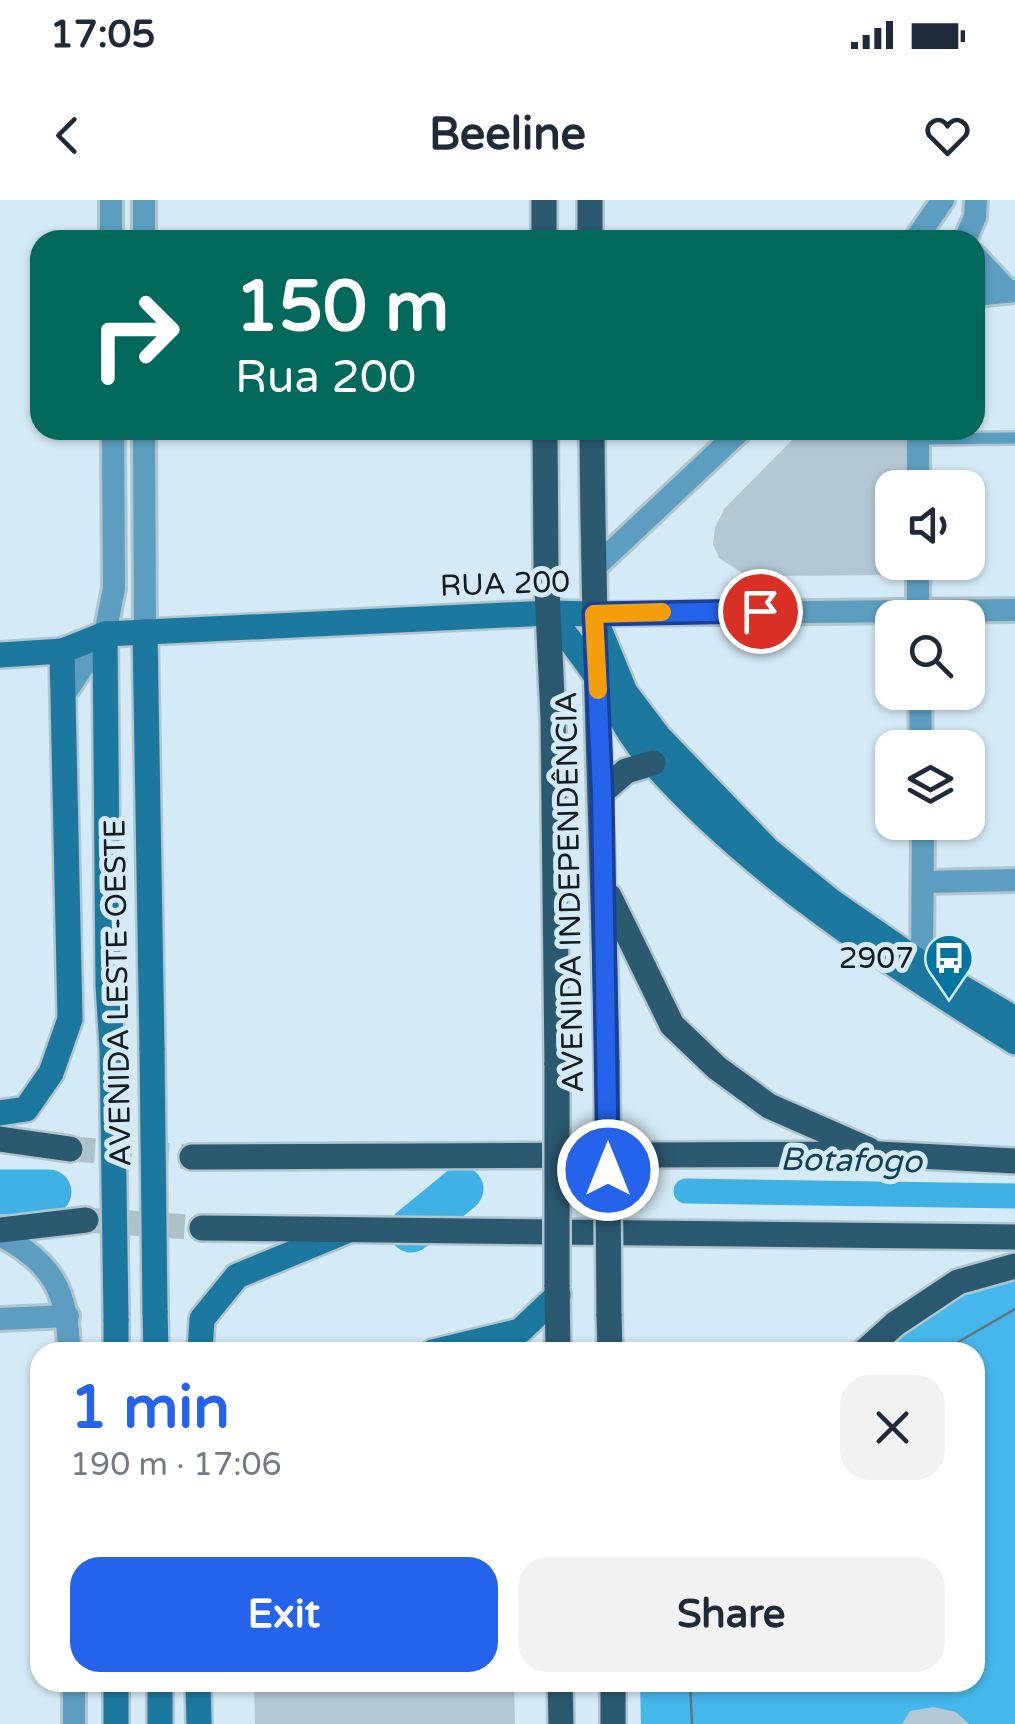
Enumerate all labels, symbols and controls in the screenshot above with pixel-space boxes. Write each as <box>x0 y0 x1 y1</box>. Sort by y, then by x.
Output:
text: 17:05 <box>50 12 155 58</box>
icon: back <box>40 108 95 163</box>
text: Beeline <box>429 108 586 162</box>
icon: heart <box>920 108 975 163</box>
text: 150 m <box>235 266 449 350</box>
icon: right <box>70 270 200 400</box>
text: Rua 200 <box>235 351 416 405</box>
map controls <box>875 470 985 840</box>
button: sound <box>875 470 985 580</box>
street label: RUA 200 <box>439 563 571 605</box>
pin <box>718 569 803 654</box>
icon: arrive <box>733 584 788 639</box>
button: search <box>875 600 985 710</box>
street label: AVENIDA INDEPENDÊNCIA <box>548 691 592 1093</box>
button: layers <box>875 730 985 840</box>
street label: AVENIDA LESTE-OESTE <box>96 819 140 1167</box>
bus stop icon: 2907 <box>923 932 975 1000</box>
place label: 2907 <box>839 940 914 977</box>
position arrow <box>556 1118 660 1222</box>
water label: Botafogo <box>780 1141 924 1181</box>
text: 1 min <box>70 1372 230 1444</box>
button: close <box>840 1375 945 1480</box>
text: 190 m · 17:06 <box>70 1446 282 1484</box>
button: Exit <box>70 1557 498 1672</box>
button: Share <box>518 1557 945 1672</box>

